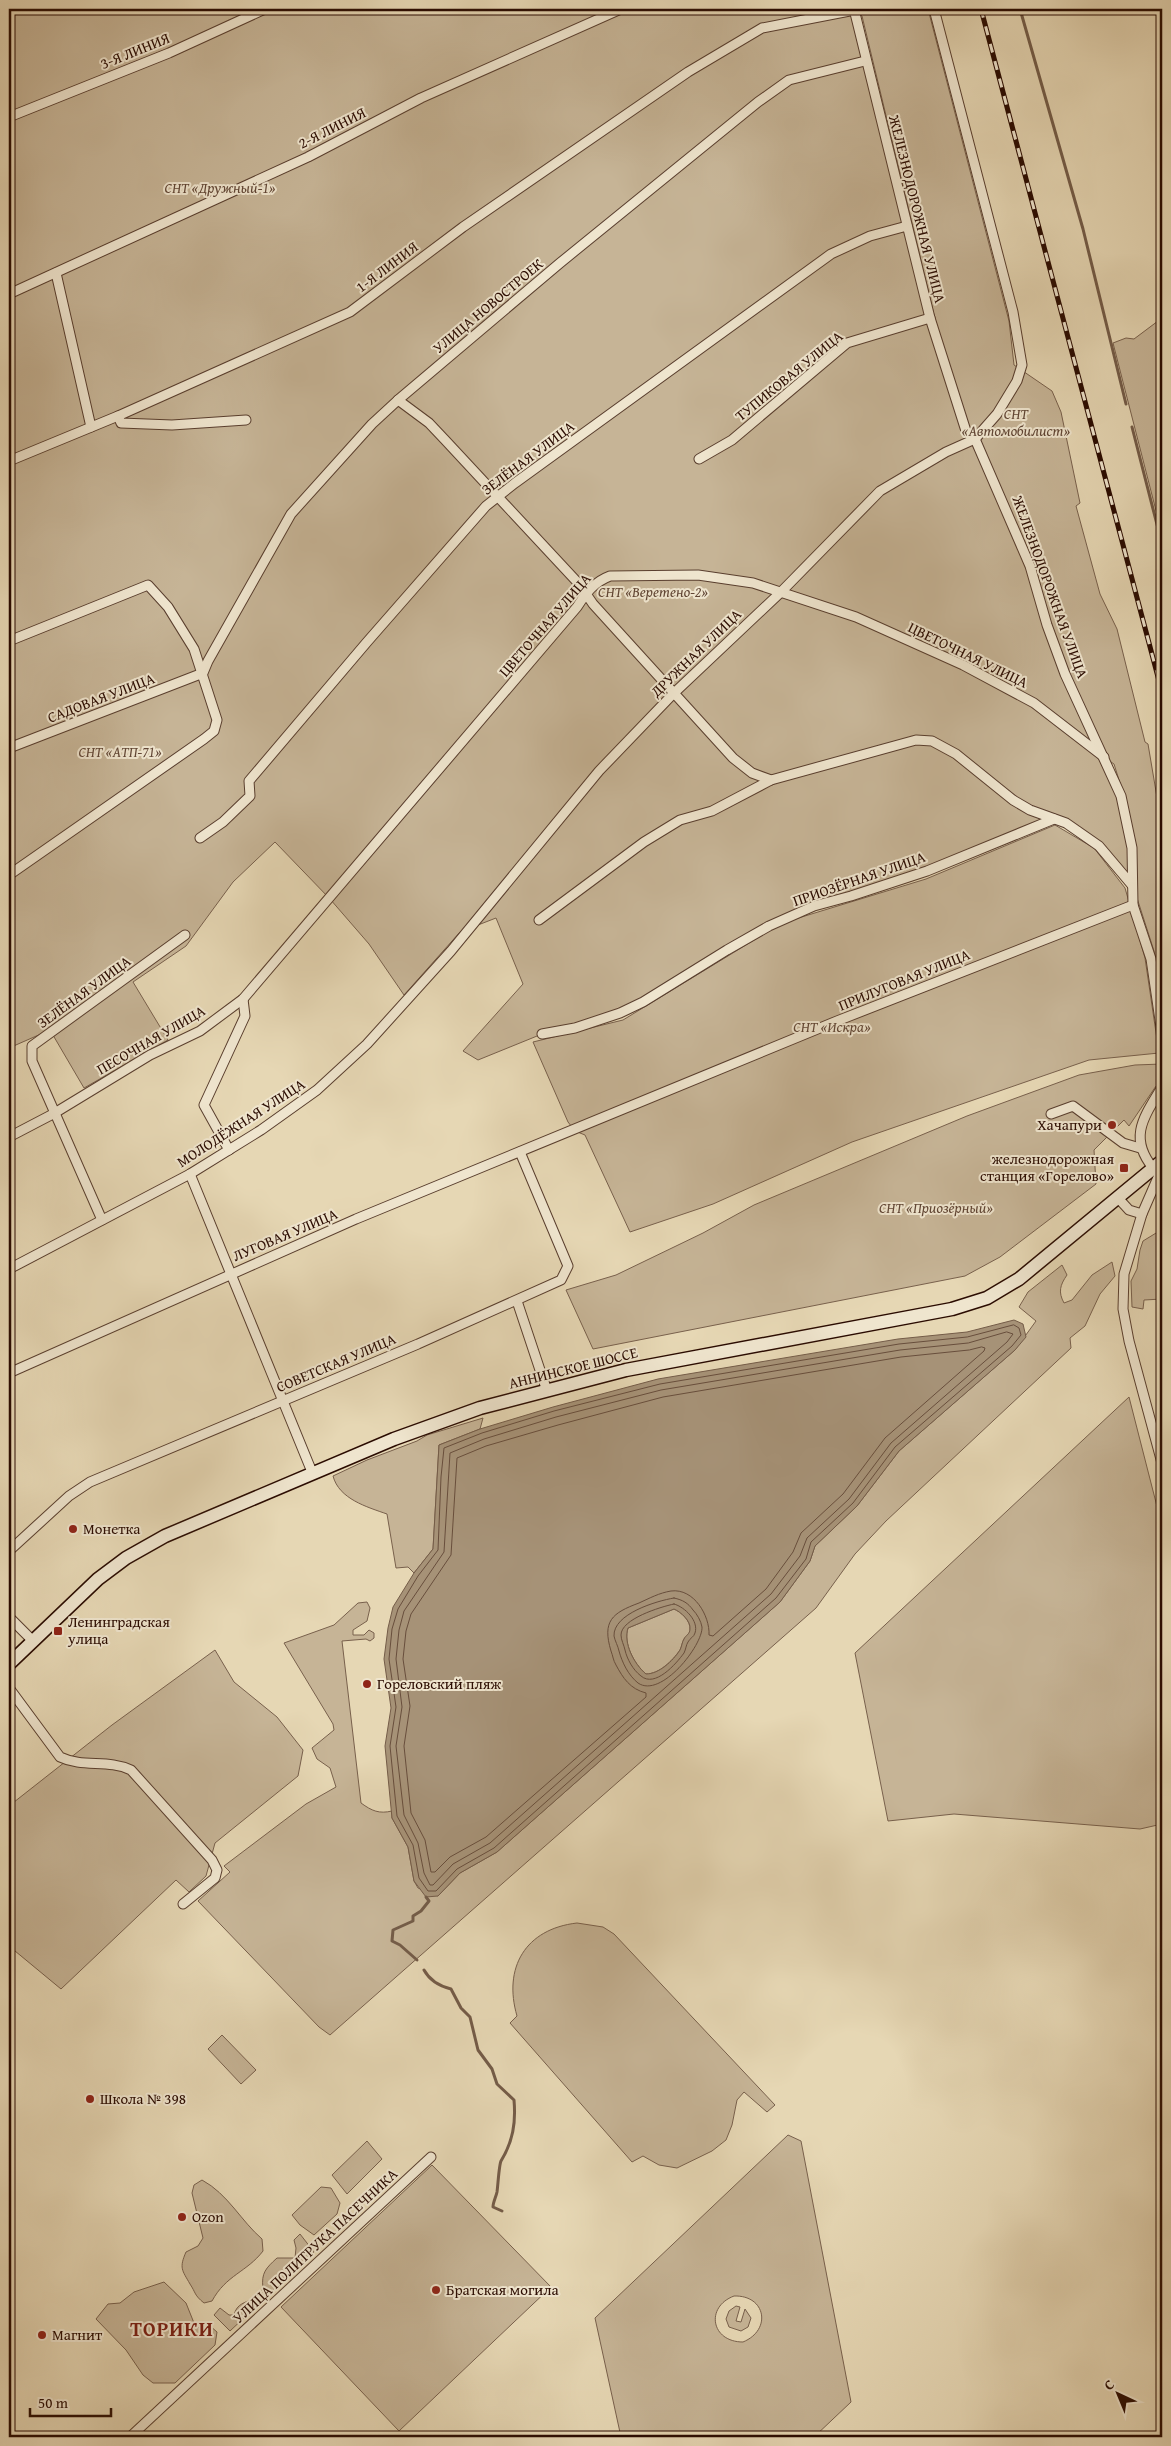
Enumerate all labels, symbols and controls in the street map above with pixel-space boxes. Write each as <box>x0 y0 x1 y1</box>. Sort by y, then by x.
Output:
street label: 3-Я ЛИНИЯ <box>97 27 173 74</box>
street label: 2-Я ЛИНИЯ <box>294 102 369 153</box>
street label: ЖЕЛЕЗНОДОРОЖНАЯ УЛИЦА <box>884 112 951 305</box>
park label: СНТ «Дружный-1» <box>165 177 276 198</box>
street label: 1-Я ЛИНИЯ <box>351 236 422 297</box>
street label: УЛИЦА НОВОСТРОЕК <box>428 253 548 358</box>
street label: ТУПИКОВАЯ УЛИЦА <box>730 326 847 426</box>
park label: СНТ «Автомобилист» <box>962 403 1071 441</box>
street label: ЗЕЛЁНАЯ УЛИЦА <box>477 416 578 499</box>
street label: ЖЕЛЕЗНОДОРОЖНАЯ УЛИЦА <box>1007 492 1093 681</box>
street label: ЦВЕТОЧНАЯ УЛИЦА <box>494 568 596 681</box>
park label: СНТ «Веретено-2» <box>598 581 708 602</box>
street label: ДРУЖНАЯ УЛИЦА <box>645 604 746 702</box>
street label: ЦВЕТОЧНАЯ УЛИЦА <box>905 616 1032 693</box>
street label: САДОВАЯ УЛИЦА <box>44 667 157 728</box>
park label: СНТ «АТП-71» <box>78 741 162 762</box>
street label: ПРИОЗЁРНАЯ УЛИЦА <box>790 846 928 911</box>
street label: ПРИЛУГОВАЯ УЛИЦА <box>835 944 973 1016</box>
street label: ЗЕЛЁНАЯ УЛИЦА <box>33 950 135 1033</box>
street label: ПЕСОЧНАЯ УЛИЦА <box>93 1000 209 1079</box>
park label: СНТ «Искра» <box>793 1016 871 1037</box>
street label: МОЛОДЁЖНАЯ УЛИЦА <box>173 1073 309 1172</box>
place label: Хачапури <box>1037 1114 1102 1135</box>
marker: Хачапури <box>1106 1119 1118 1131</box>
place label: железнодорожная станция «Горелово» <box>980 1148 1114 1186</box>
marker: железнодорожная станция «Горелово» <box>1118 1162 1130 1174</box>
park label: СНТ «Приозёрный» <box>879 1197 993 1218</box>
street label: ЛУГОВАЯ УЛИЦА <box>229 1203 341 1266</box>
street label: СОВЕТСКАЯ УЛИЦА <box>273 1328 399 1397</box>
street label: АННИНСКОЕ ШОССЕ <box>506 1341 640 1394</box>
place label: Монетка <box>83 1518 141 1539</box>
marker: Монетка <box>67 1523 79 1535</box>
place label: Ленинградская улица <box>67 1611 170 1649</box>
marker: Ленинградская улица <box>52 1625 64 1637</box>
place label: Гореловский пляж <box>377 1673 501 1694</box>
marker: Гореловский пляж <box>361 1678 373 1690</box>
place label: Школа № 398 <box>100 2088 186 2109</box>
marker: Школа № 398 <box>84 2093 96 2105</box>
street label: УЛИЦА ПОЛИТРУКА ПАСЕЧНИКА <box>228 2163 402 2328</box>
place label: Ozon <box>192 2206 224 2227</box>
marker: Ozon <box>176 2211 188 2223</box>
place label: Братская могила <box>446 2279 559 2300</box>
marker: Братская могила <box>430 2284 442 2296</box>
district label: ТОРИКИ <box>130 2314 214 2343</box>
place label: Магнит <box>52 2324 103 2345</box>
marker: Магнит <box>36 2329 48 2341</box>
north arrow <box>1094 2368 1144 2418</box>
text: С <box>1099 2375 1119 2395</box>
scale bar <box>30 2386 111 2418</box>
text: 50 m <box>38 2392 69 2413</box>

